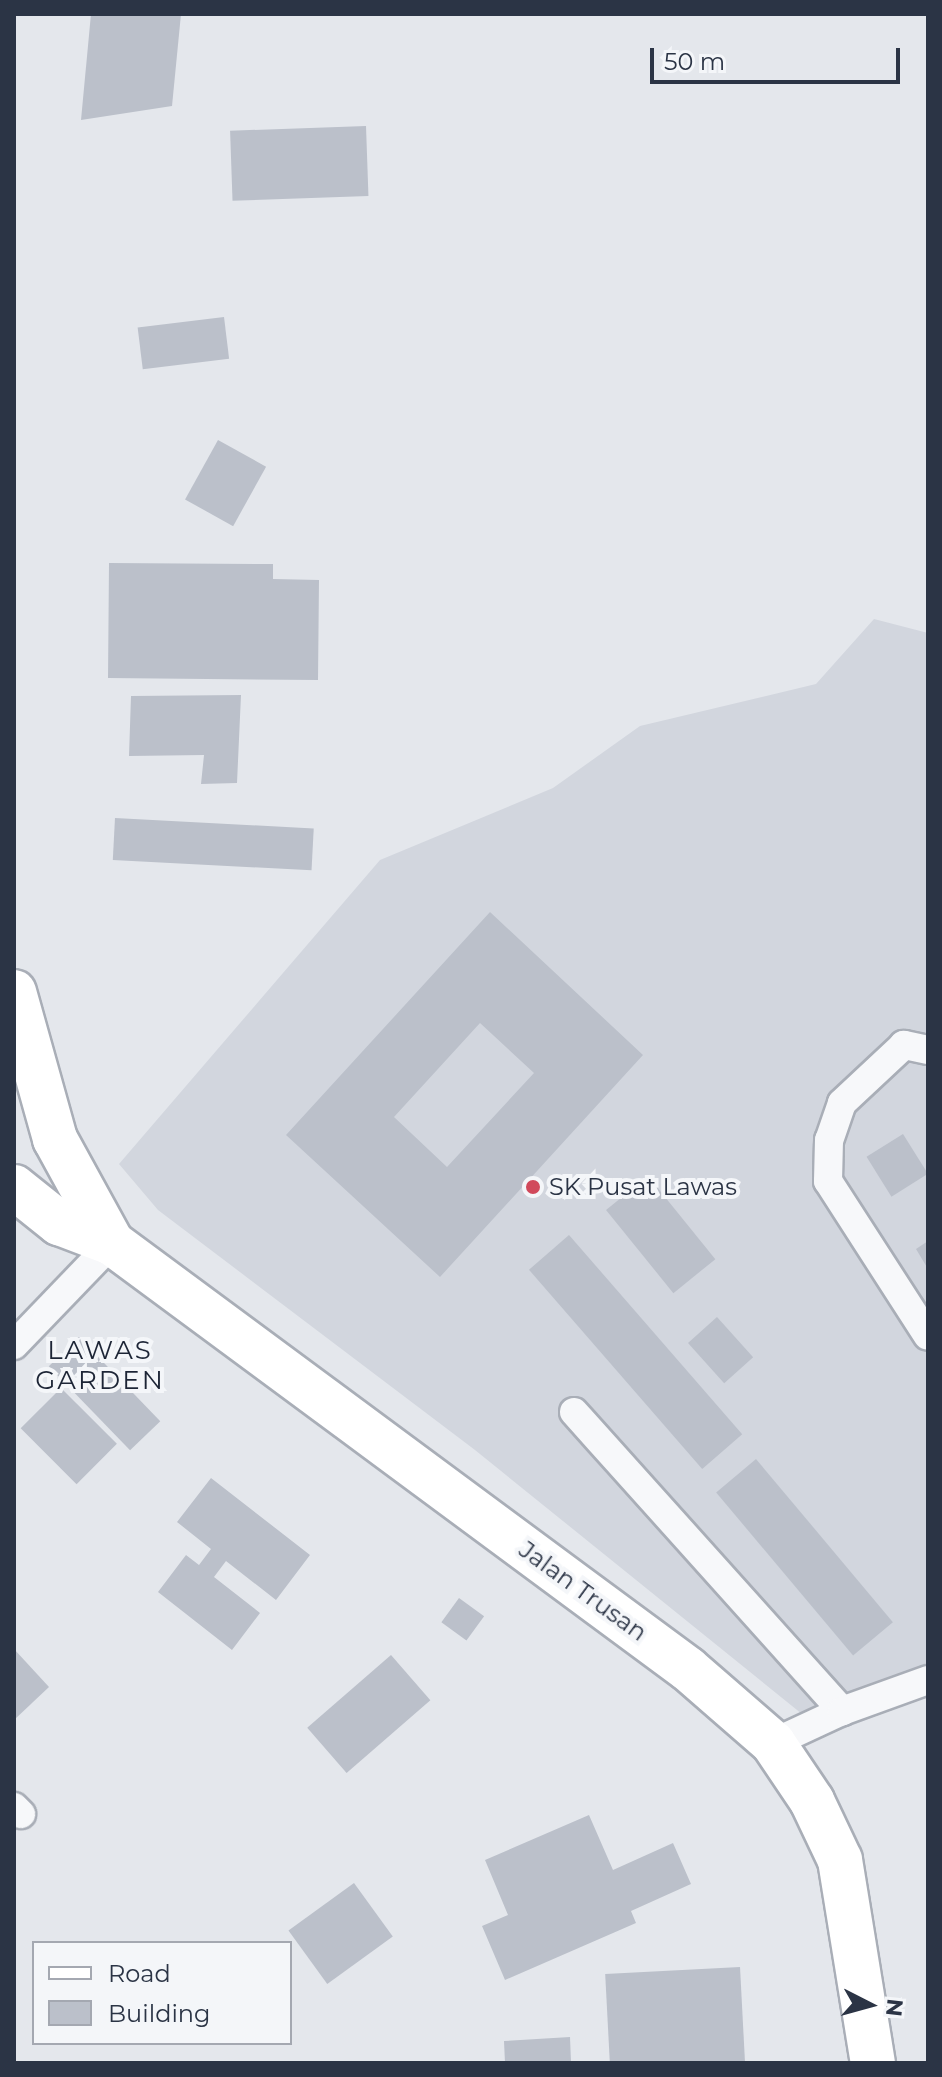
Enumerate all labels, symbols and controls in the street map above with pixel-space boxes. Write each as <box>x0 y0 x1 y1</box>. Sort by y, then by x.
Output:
scale bar <box>654 32 904 82</box>
text: 50 m <box>664 47 725 76</box>
place label: SK Pusat Lawas <box>549 1173 737 1201</box>
marker: SK Pusat Lawas <box>524 1178 542 1196</box>
district label: LAWAS GARDEN <box>35 1335 165 1396</box>
street label: Jalan Trusan <box>514 1535 652 1647</box>
legend <box>32 1941 292 2045</box>
text: Road <box>108 1959 171 1988</box>
north arrow <box>830 1965 910 2045</box>
text: N <box>880 1997 909 2018</box>
text: Building <box>108 1999 211 2028</box>

